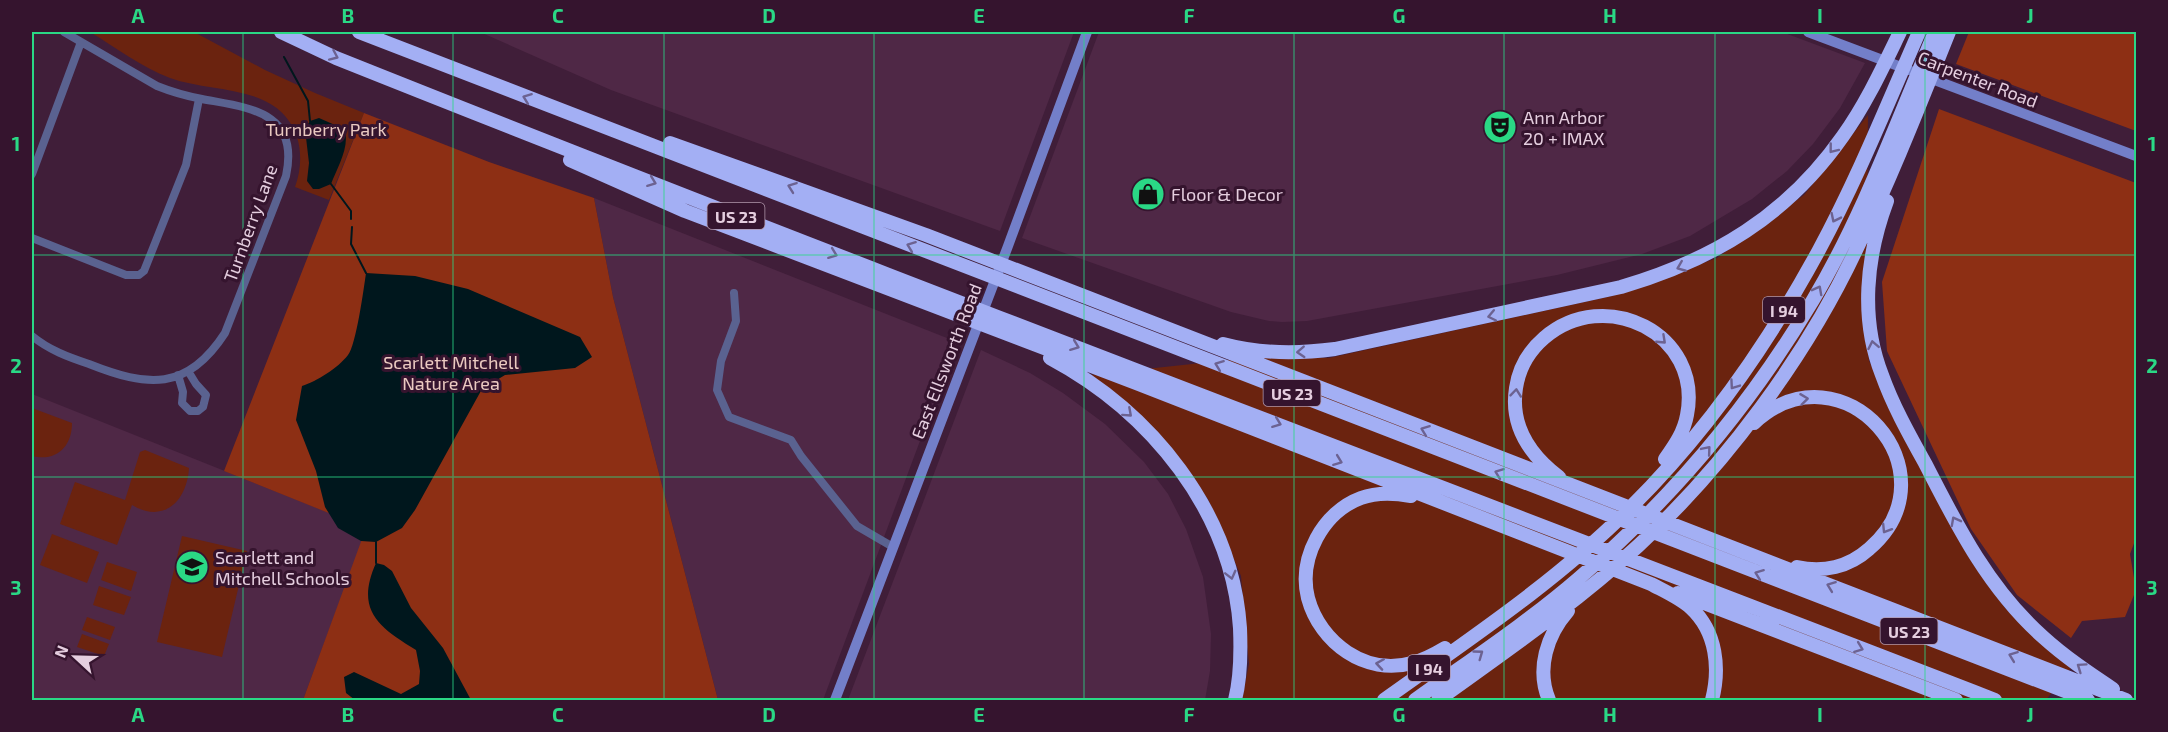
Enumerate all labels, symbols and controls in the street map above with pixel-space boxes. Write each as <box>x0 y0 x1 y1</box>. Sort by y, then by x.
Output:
text: A <box>131 3 145 27</box>
text: B <box>342 3 354 27</box>
text: C <box>552 3 564 27</box>
text: D <box>762 3 776 27</box>
text: E <box>973 3 985 27</box>
text: F <box>1183 3 1195 27</box>
text: G <box>1393 3 1405 27</box>
text: H <box>1603 3 1617 27</box>
text: I <box>1817 3 1823 27</box>
text: J <box>2026 3 2034 27</box>
street label: Carpenter Road <box>1915 46 2041 112</box>
one-way arrow <box>328 49 339 61</box>
one-way arrow <box>522 93 533 105</box>
place label: Ann Arbor 20 + IMAX <box>1523 106 1605 149</box>
theatre icon: Ann Arbor 20 + IMAX <box>1482 109 1518 145</box>
park label: Turnberry Park <box>265 118 387 140</box>
text: 1 <box>12 131 20 155</box>
text: 1 <box>2148 131 2156 155</box>
one-way arrow <box>1830 143 1841 154</box>
street label: Turnberry Lane <box>219 161 281 285</box>
one-way arrow <box>645 175 656 187</box>
shop icon: Floor & Decor <box>1130 176 1166 212</box>
one-way arrow <box>787 182 797 195</box>
place label: Floor & Decor <box>1171 183 1283 205</box>
road number: US 23 <box>708 203 764 229</box>
one-way arrow <box>1831 212 1842 223</box>
one-way arrow <box>907 241 918 253</box>
one-way arrow <box>827 247 838 259</box>
one-way arrow <box>1676 260 1687 272</box>
street label: East Ellsworth Road <box>906 280 986 442</box>
one-way arrow <box>1811 286 1822 296</box>
road number: I 94 <box>1763 297 1805 323</box>
one-way arrow <box>1488 309 1498 322</box>
one-way arrow <box>1655 333 1665 344</box>
one-way arrow <box>1069 339 1080 351</box>
one-way arrow <box>1867 340 1880 350</box>
one-way arrow <box>1297 346 1306 359</box>
park label: Scarlett Mitchell Nature Area <box>383 351 519 394</box>
text: 2 <box>10 353 22 377</box>
text: 2 <box>2146 353 2158 377</box>
one-way arrow <box>1214 360 1225 372</box>
one-way arrow <box>1730 379 1741 390</box>
road number: US 23 <box>1264 380 1320 406</box>
one-way arrow <box>1509 389 1522 398</box>
one-way arrow <box>1799 393 1808 406</box>
one-way arrow <box>1121 406 1131 417</box>
one-way arrow <box>1271 416 1282 428</box>
one-way arrow <box>1421 425 1432 437</box>
one-way arrow <box>1700 446 1711 457</box>
one-way arrow <box>1332 454 1343 467</box>
one-way arrow <box>1494 468 1505 480</box>
one-way arrow <box>1951 517 1962 528</box>
one-way arrow <box>1882 523 1894 533</box>
place label: Scarlett and Mitchell Schools <box>215 546 350 589</box>
school or university icon: Scarlett and Mitchell Schools <box>174 549 210 585</box>
one-way arrow <box>1754 568 1765 581</box>
one-way arrow <box>1224 569 1237 579</box>
text: 3 <box>10 575 22 599</box>
text: 3 <box>2146 575 2158 599</box>
one-way arrow <box>1826 581 1837 593</box>
road number: US 23 <box>1880 618 1938 644</box>
north arrow <box>45 627 105 687</box>
one-way arrow <box>1853 641 1864 653</box>
text: N <box>50 642 72 660</box>
one-way arrow <box>1472 650 1483 661</box>
one-way arrow <box>2008 651 2019 663</box>
road number: I 94 <box>1408 655 1450 681</box>
one-way arrow <box>1376 659 1385 671</box>
one-way arrow <box>2077 663 2088 674</box>
text: A <box>131 702 145 726</box>
text: B <box>342 702 354 726</box>
text: C <box>552 702 564 726</box>
text: D <box>762 702 776 726</box>
text: E <box>973 702 985 726</box>
text: F <box>1183 702 1195 726</box>
text: G <box>1393 702 1405 726</box>
text: H <box>1603 702 1617 726</box>
text: I <box>1817 702 1823 726</box>
text: J <box>2026 702 2034 726</box>

